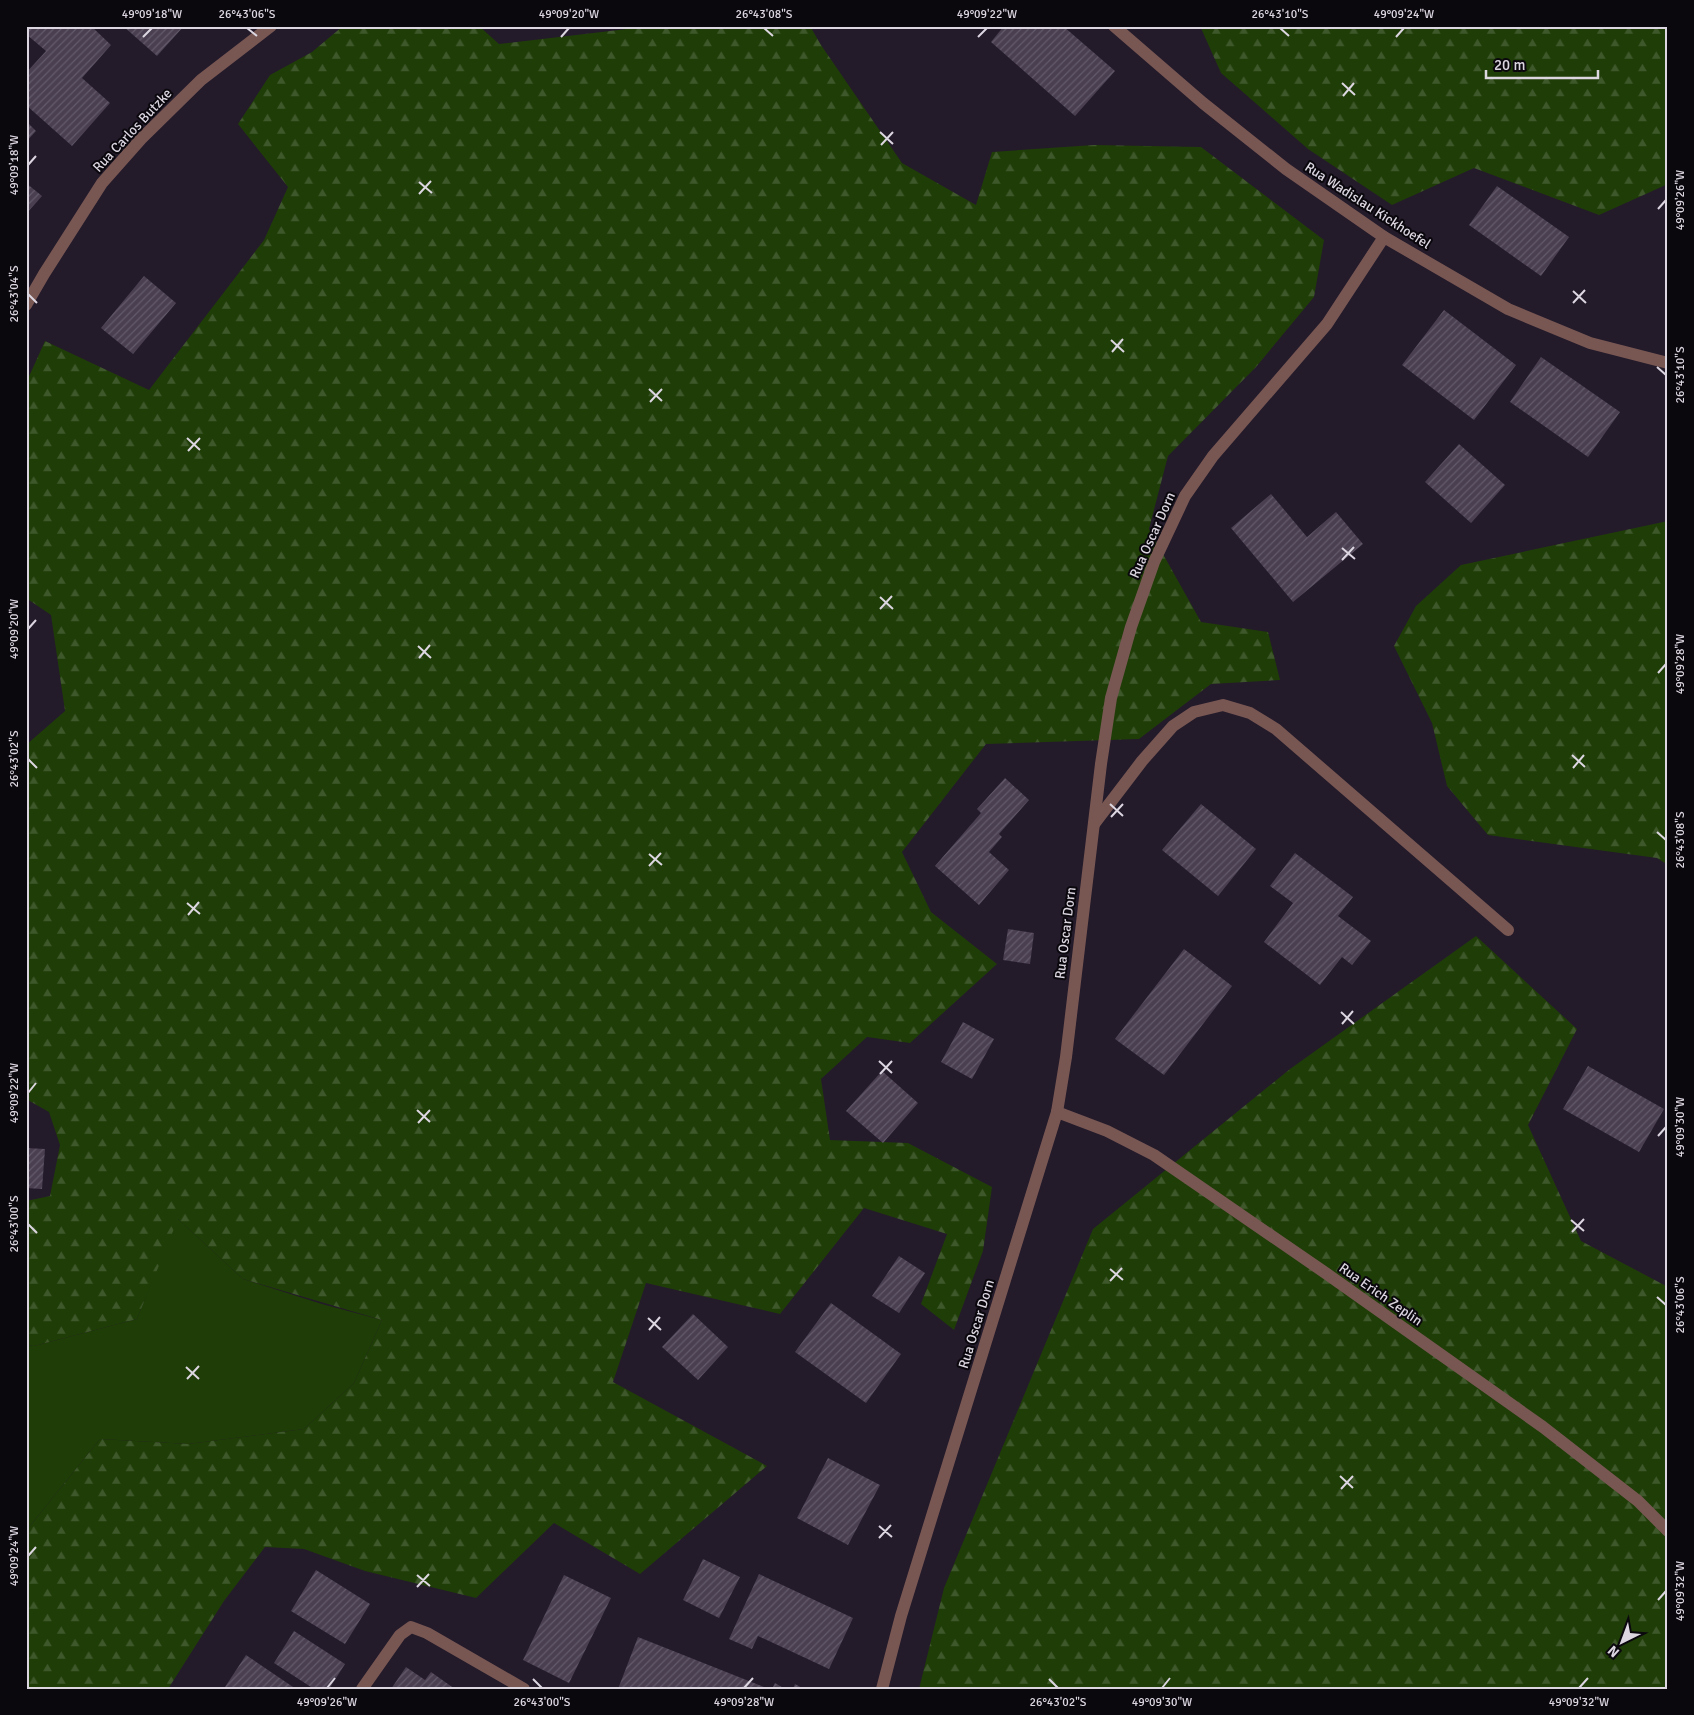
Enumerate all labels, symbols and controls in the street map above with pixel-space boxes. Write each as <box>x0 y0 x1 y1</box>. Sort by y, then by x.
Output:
text: 49°09'18"W <box>122 7 182 22</box>
text: 26°43'06"S <box>218 7 276 22</box>
text: 49°09'20"W <box>539 7 599 22</box>
text: 26°43'08"S <box>735 7 793 22</box>
text: 49°09'22"W <box>957 7 1017 22</box>
text: 26°43'10"S <box>1251 7 1309 22</box>
text: 49°09'24"W <box>1374 7 1434 22</box>
scale bar <box>1486 48 1599 80</box>
text: 20 m <box>1494 56 1525 74</box>
street label: Rua Carlos Butzke <box>89 85 175 176</box>
text: 49°09'18"W <box>7 135 22 195</box>
street label: Rua Wadislau Kickhoefel <box>1301 158 1434 253</box>
text: 49°09'26"W <box>1673 170 1688 230</box>
text: 26°43'04"S <box>7 265 22 323</box>
text: 26°43'10"S <box>1673 346 1688 404</box>
street label: Rua Oscar Dorn <box>1126 490 1179 581</box>
text: 49°09'20"W <box>7 599 22 659</box>
text: 49°09'28"W <box>1673 634 1688 694</box>
text: 26°43'02"S <box>7 730 22 788</box>
text: 26°43'08"S <box>1673 811 1688 869</box>
street label: Rua Oscar Dorn <box>1051 886 1080 980</box>
text: 49°09'22"W <box>7 1063 22 1123</box>
text: 49°09'30"W <box>1673 1097 1688 1157</box>
text: 26°43'00"S <box>7 1195 22 1253</box>
street label: Rua Erich Zeplin <box>1336 1259 1426 1329</box>
text: 26°43'06"S <box>1673 1276 1688 1334</box>
street label: Rua Oscar Dorn <box>955 1277 998 1371</box>
text: 49°09'24"W <box>7 1526 22 1586</box>
text: 49°09'32"W <box>1673 1561 1688 1621</box>
north arrow <box>1596 1618 1646 1668</box>
text: N <box>1604 1642 1623 1661</box>
text: 49°09'26"W <box>297 1695 357 1710</box>
text: 26°43'00"S <box>513 1695 571 1710</box>
text: 49°09'28"W <box>714 1695 774 1710</box>
text: 26°43'02"S <box>1029 1695 1087 1710</box>
text: 49°09'30"W <box>1132 1695 1192 1710</box>
text: 49°09'32"W <box>1549 1695 1609 1710</box>

